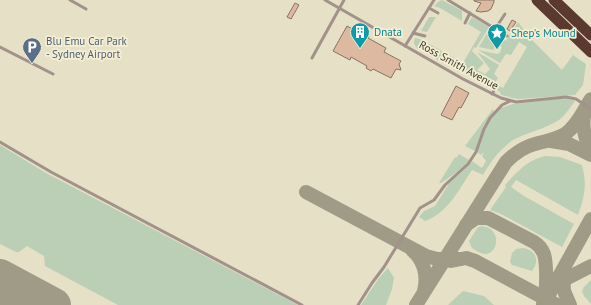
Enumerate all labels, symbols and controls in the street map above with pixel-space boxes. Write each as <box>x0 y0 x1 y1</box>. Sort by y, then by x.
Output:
building icon: Dnata <box>349 21 371 49</box>
place icon: Shep's Mound <box>486 22 508 50</box>
place label: Dnata <box>374 25 402 39</box>
place label: Shep's Mound <box>511 26 576 40</box>
place label: Blu Emu Car Park - Sydney Airport <box>46 34 127 61</box>
parking icon: Blu Emu Car Park - Sydney Airport <box>21 36 43 64</box>
street label: Ross Smith Avenue <box>417 37 501 93</box>

